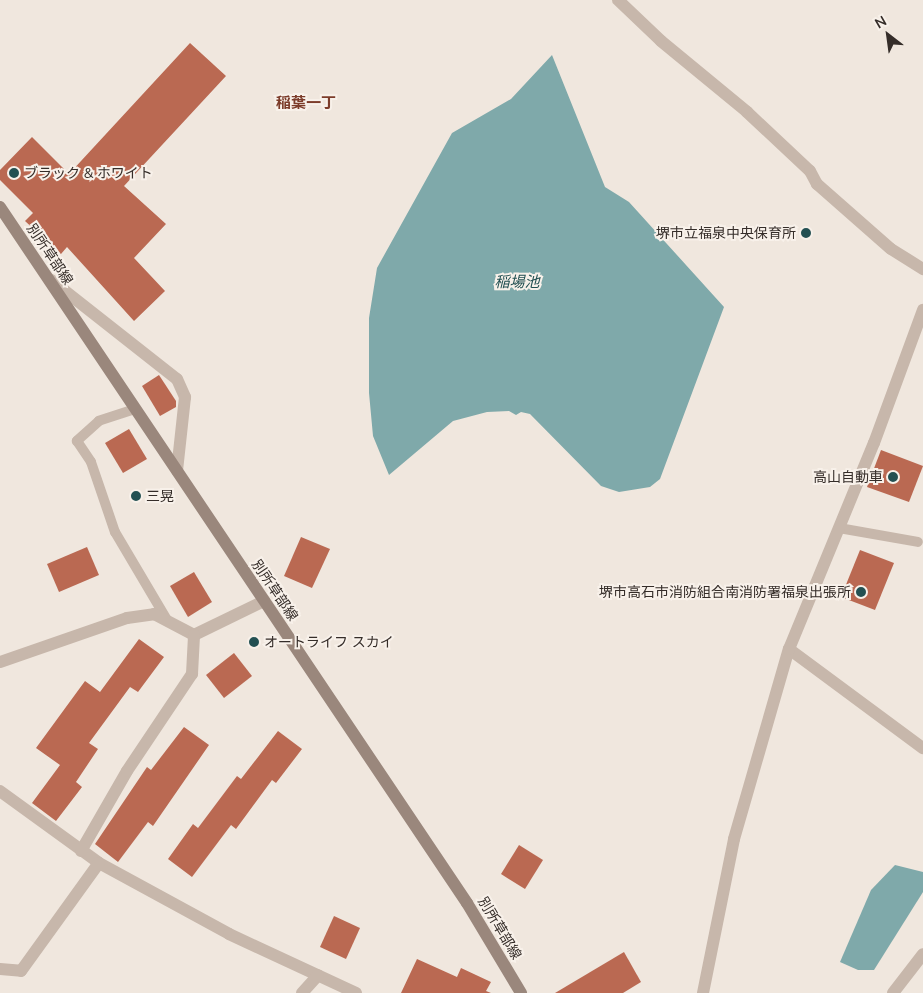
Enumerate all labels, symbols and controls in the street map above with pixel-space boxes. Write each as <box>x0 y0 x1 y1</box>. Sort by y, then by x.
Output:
north arrow <box>863 10 913 60</box>
text: N <box>871 12 890 32</box>
district label: 稲葉一丁 <box>276 94 336 112</box>
place label: ブラック & ホワイト <box>24 165 153 181</box>
marker: ブラック & ホワイト <box>8 167 20 179</box>
street label: 別所草部線 <box>23 220 77 288</box>
place label: 堺市立福泉中央保育所 <box>656 225 796 241</box>
marker: 堺市立福泉中央保育所 <box>800 227 812 239</box>
water label: 稲場池 <box>495 273 539 291</box>
place label: 高山自動車 <box>813 469 883 485</box>
marker: 高山自動車 <box>887 471 899 483</box>
place label: 三晃 <box>146 488 174 504</box>
marker: 三晃 <box>130 490 142 502</box>
street label: 別所草部線 <box>248 556 302 624</box>
place label: 堺市高石市消防組合南消防署福泉出張所 <box>599 584 851 600</box>
marker: 堺市高石市消防組合南消防署福泉出張所 <box>855 586 867 598</box>
place label: オートライフ スカイ <box>264 634 394 650</box>
marker: オートライフ スカイ <box>248 636 260 648</box>
street label: 別所草部線 <box>475 894 525 962</box>

